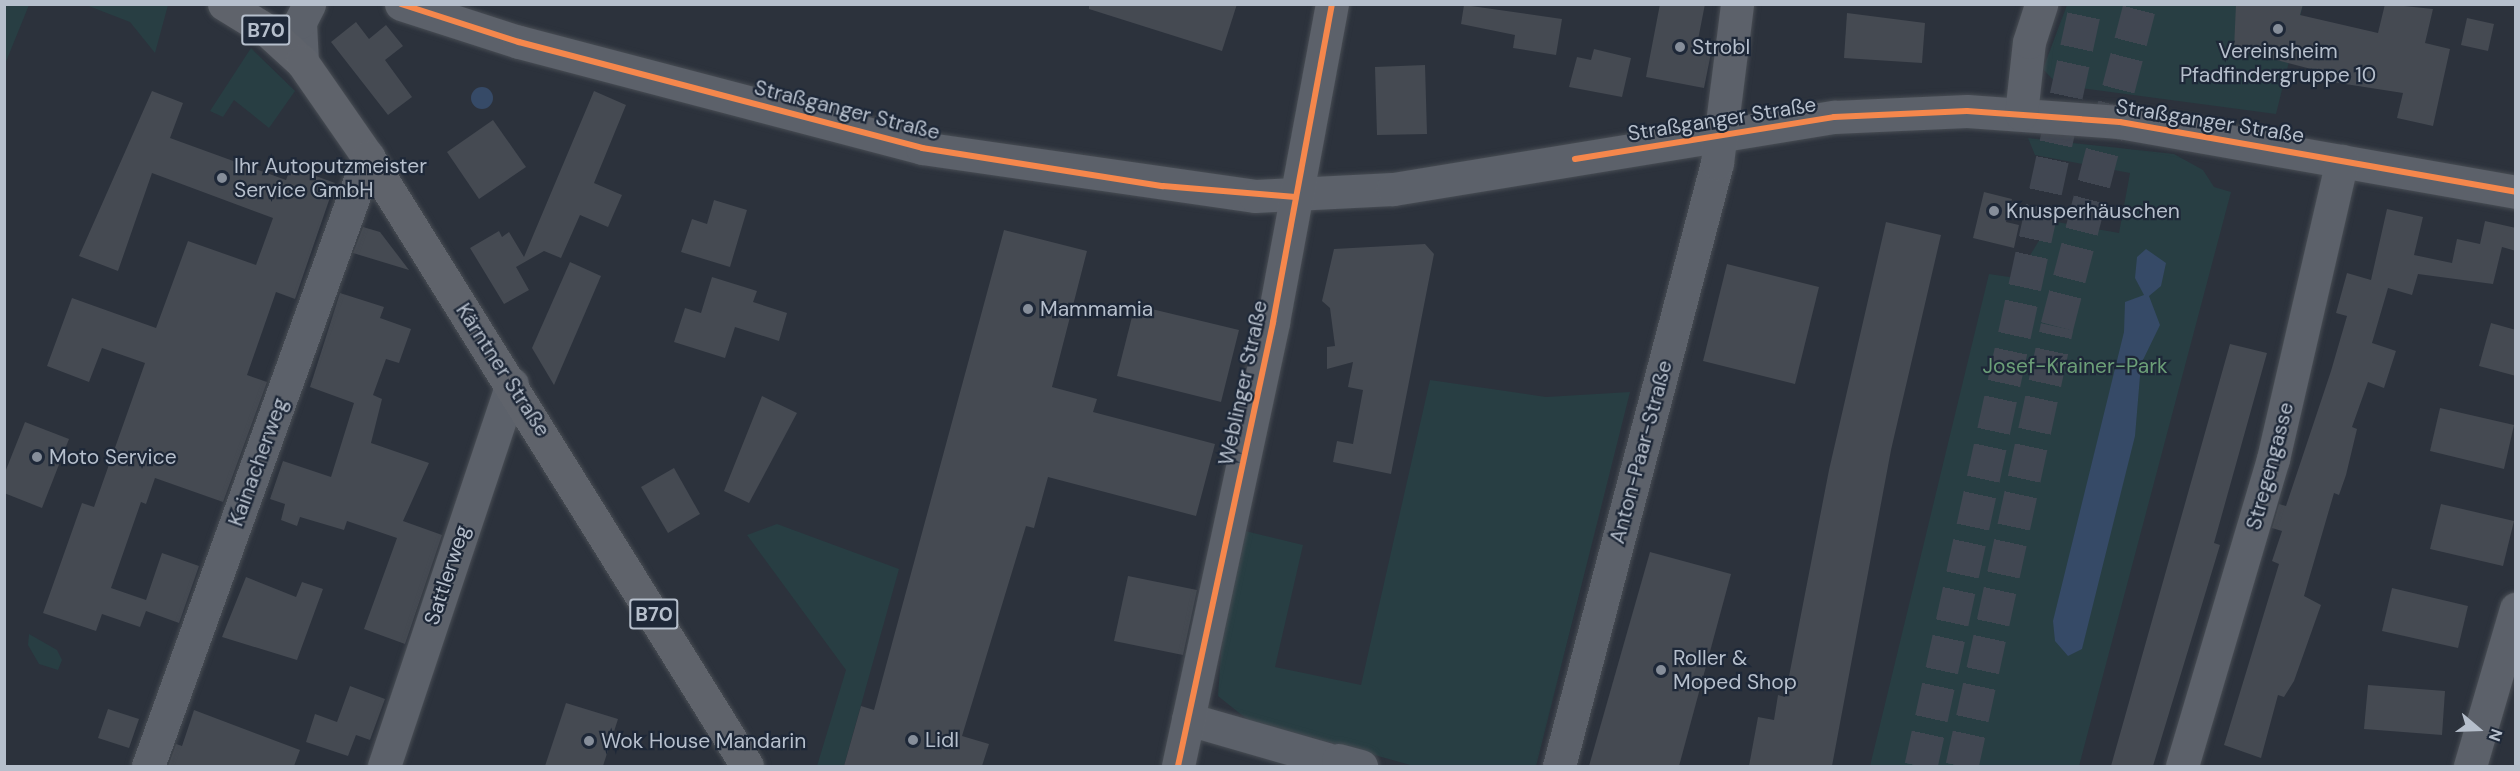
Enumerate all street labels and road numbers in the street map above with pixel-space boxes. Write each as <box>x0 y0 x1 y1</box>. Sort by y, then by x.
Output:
road number: B70 <box>240 13 292 47</box>
street label: Straßganger Straße <box>752 75 942 145</box>
street label: Straßganger Straße <box>1626 92 1818 146</box>
street label: Straßganger Straße <box>2114 94 2306 148</box>
street label: Weblinger Straße <box>1213 298 1273 468</box>
street label: Kärntner Straße <box>451 299 555 441</box>
street label: Anton-Paar-Straße <box>1604 358 1678 546</box>
street label: Kainacherweg <box>223 394 293 530</box>
street label: Stregengasse <box>2241 399 2299 533</box>
street label: Sattlerweg <box>419 522 475 628</box>
road number: B70 <box>628 597 680 631</box>

